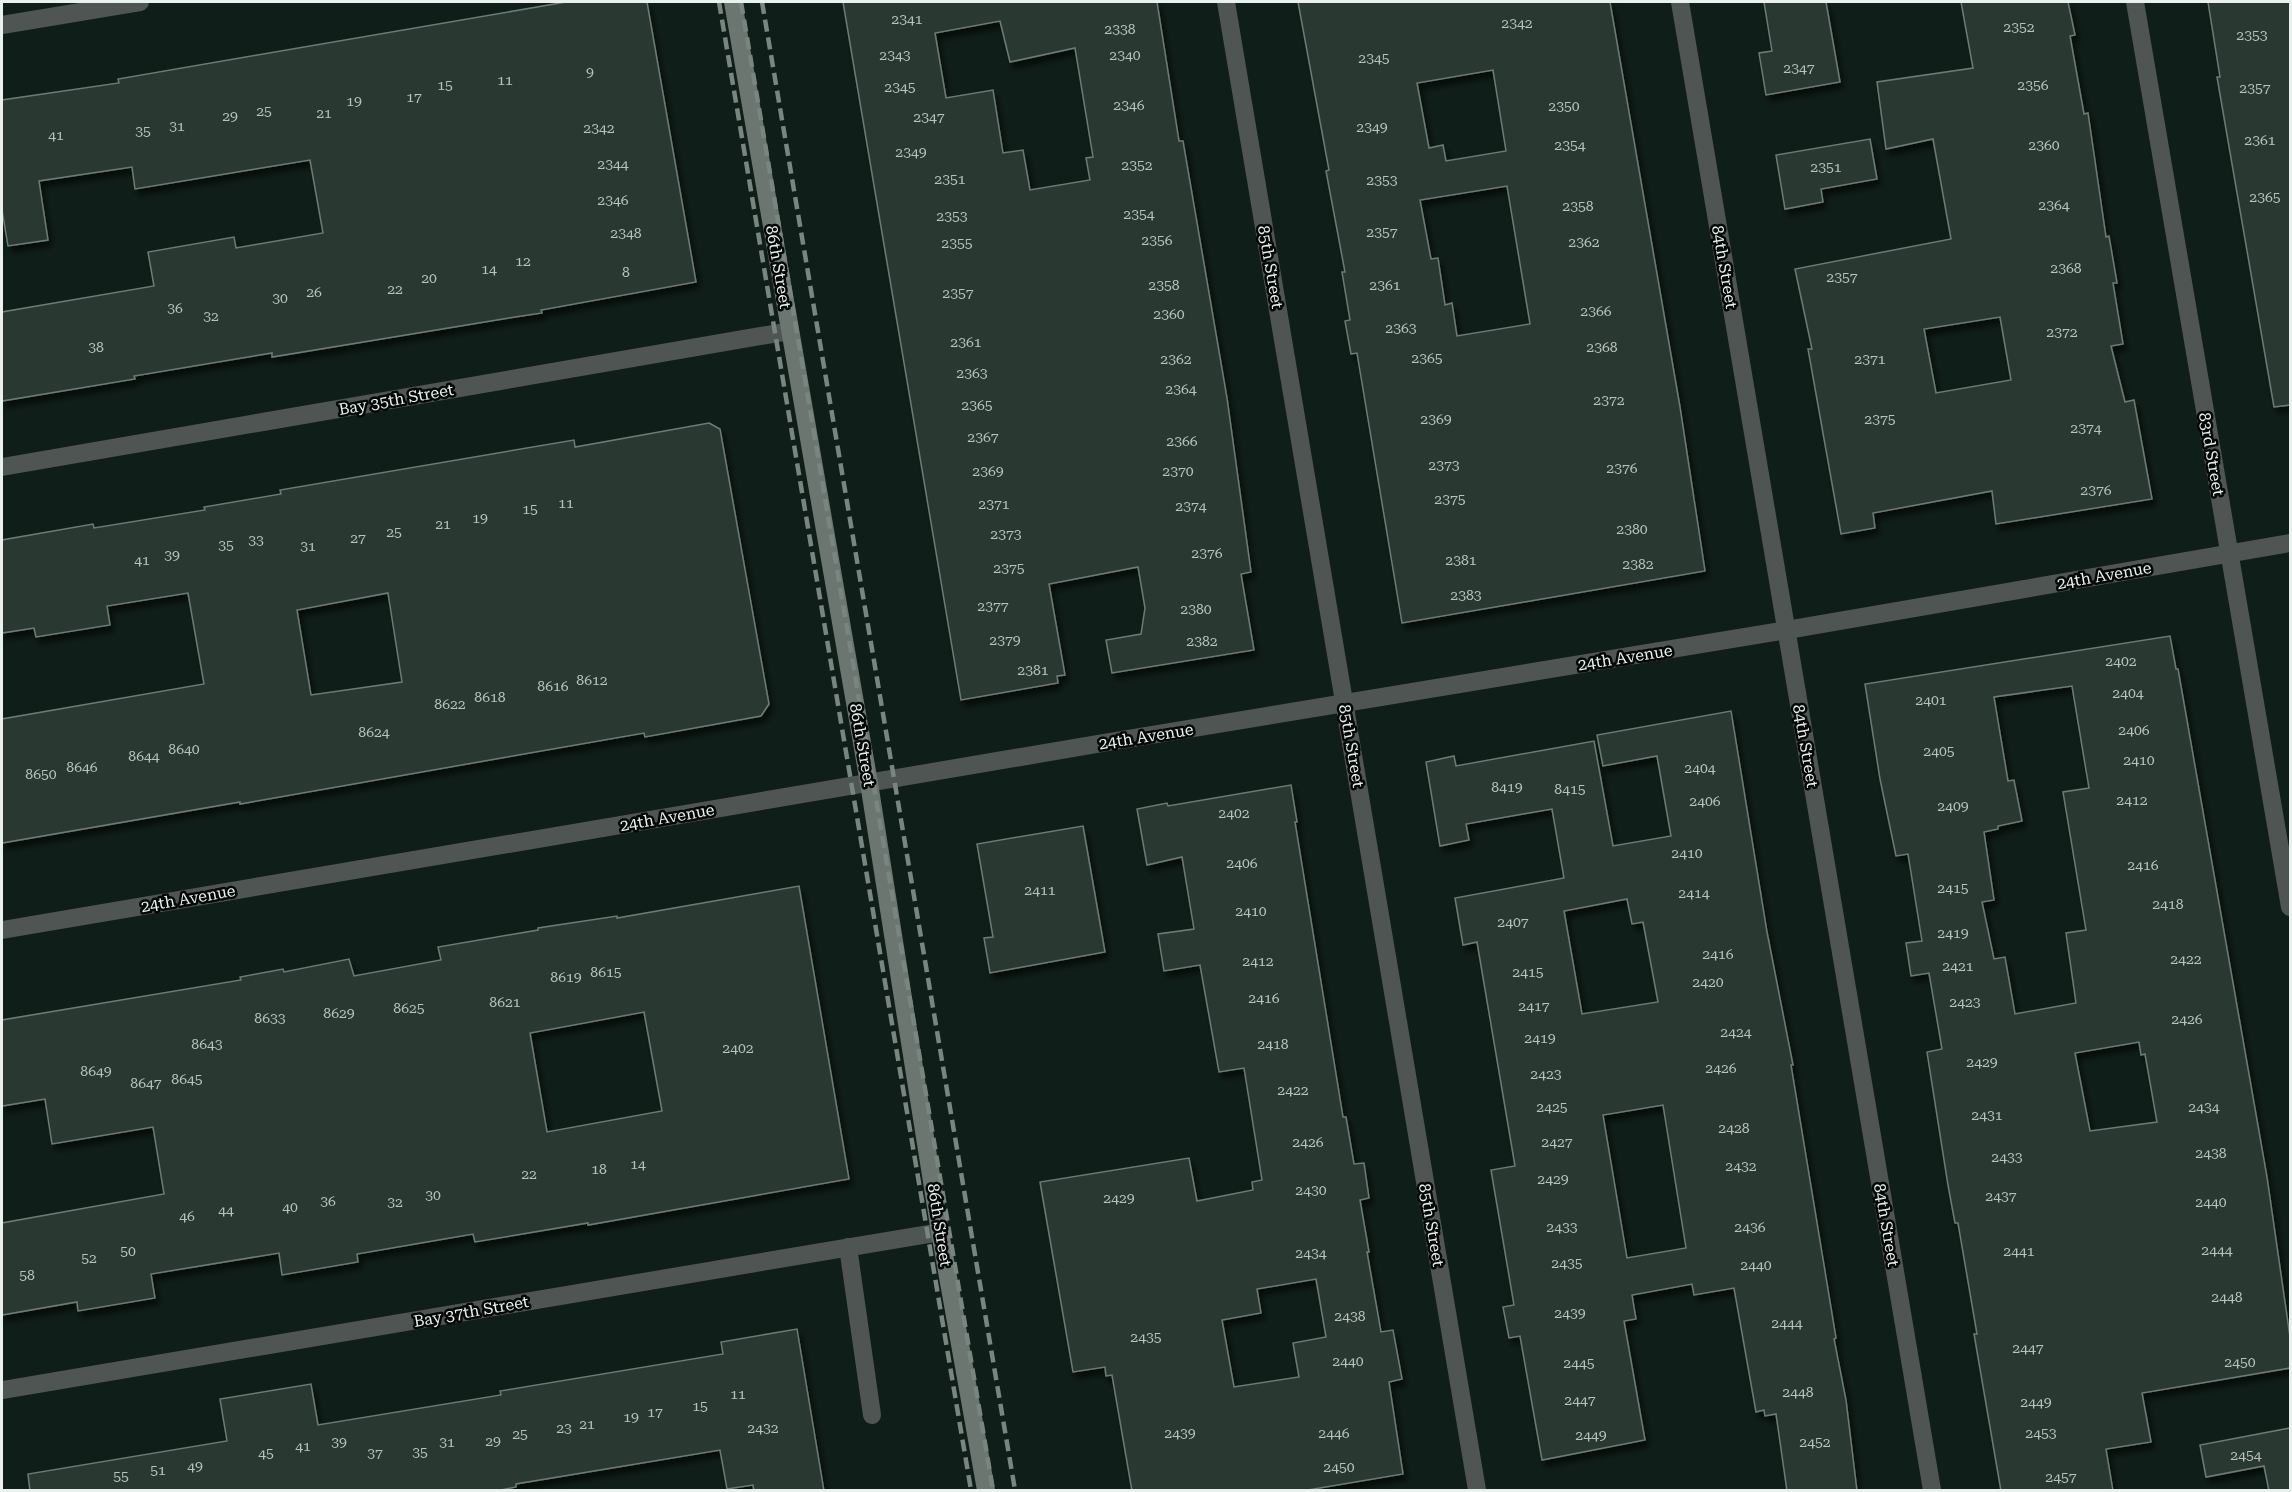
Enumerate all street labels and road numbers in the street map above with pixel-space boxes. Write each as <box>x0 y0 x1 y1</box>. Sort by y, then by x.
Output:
street label: 86th Street <box>762 224 795 310</box>
street label: 85th Street <box>1254 224 1287 310</box>
street label: 84th Street <box>1708 224 1741 310</box>
street label: Bay 35th Street <box>337 380 455 419</box>
street label: 83rd Street <box>2195 411 2228 497</box>
street label: 24th Avenue <box>2055 558 2153 593</box>
street label: 24th Avenue <box>1576 641 1674 674</box>
street label: 86th Street <box>846 702 879 788</box>
street label: 85th Street <box>1335 703 1368 789</box>
street label: 84th Street <box>1789 703 1822 789</box>
street label: 24th Avenue <box>1097 720 1195 753</box>
street label: 24th Avenue <box>618 800 716 835</box>
street label: 24th Avenue <box>139 881 237 916</box>
street label: 86th Street <box>924 1182 955 1268</box>
street label: 85th Street <box>1415 1182 1448 1268</box>
street label: 84th Street <box>1870 1182 1903 1268</box>
street label: Bay 37th Street <box>412 1292 530 1331</box>

